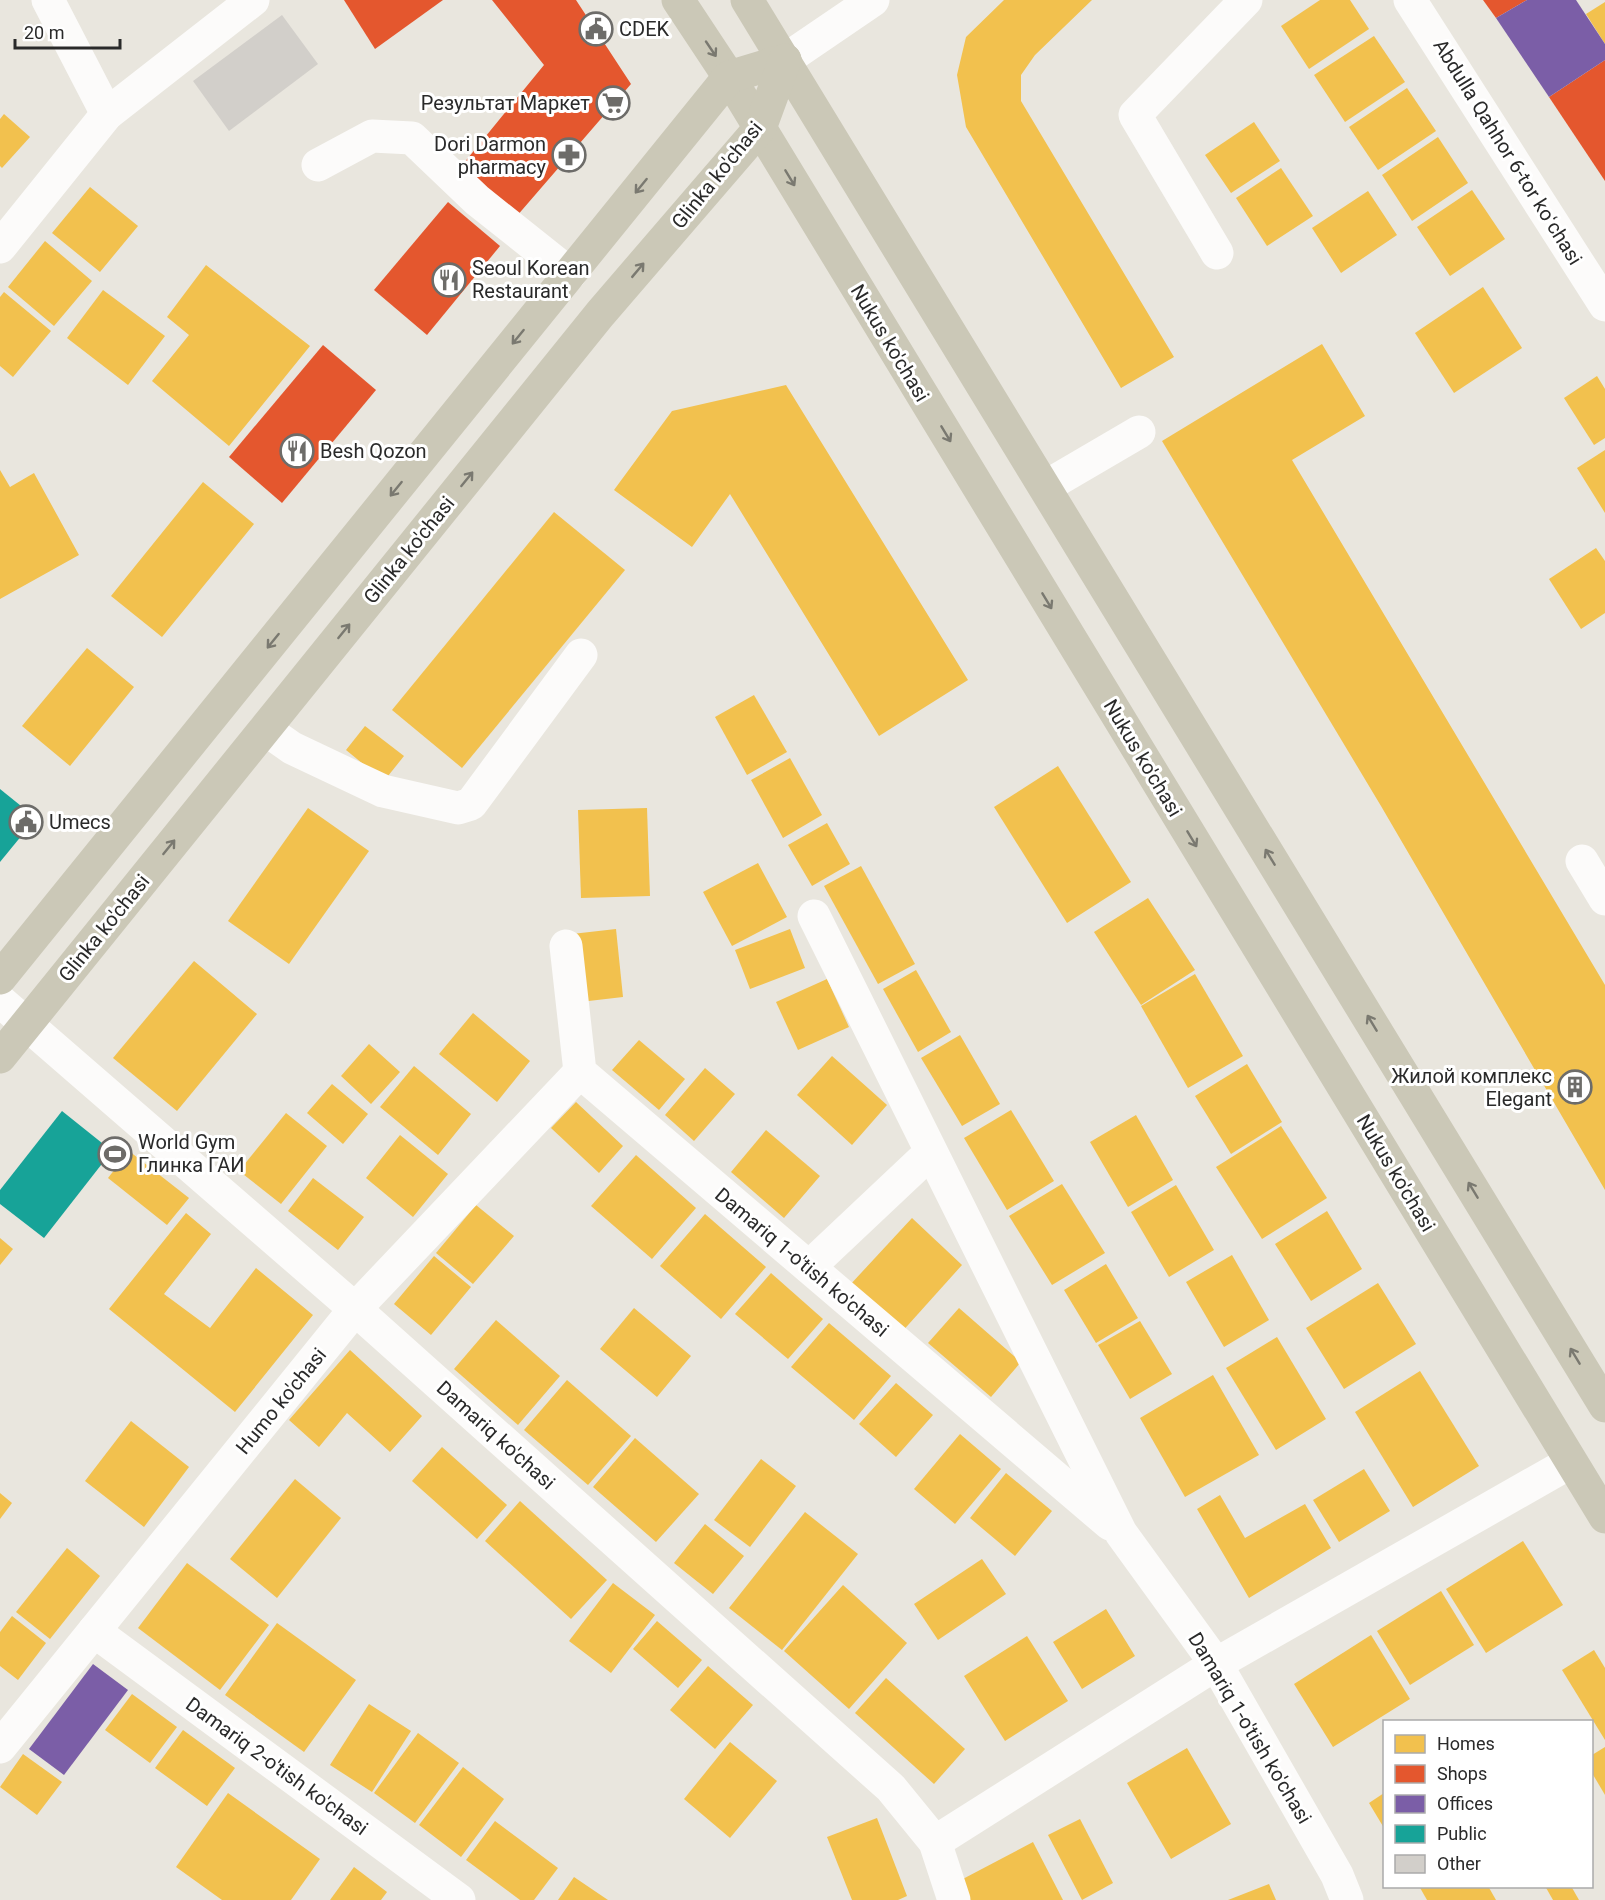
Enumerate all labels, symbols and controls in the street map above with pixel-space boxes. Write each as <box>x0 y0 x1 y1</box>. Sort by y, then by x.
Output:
public building icon: CDEK <box>578 11 614 47</box>
scale bar <box>15 12 120 50</box>
place label: CDEK <box>619 17 670 41</box>
text: 20 m <box>24 22 64 43</box>
street label: Abdulla Qahhor 6-tor koʻchasi <box>1428 35 1588 269</box>
one-way arrow <box>705 40 717 57</box>
supermarket icon: Результат Маркет <box>595 85 631 121</box>
place label: Результат Маркет <box>421 91 590 115</box>
street label: Glinka ko'chasi <box>666 117 768 233</box>
place label: Dori Darmon pharmacy <box>434 132 547 179</box>
pharmacy icon: Dori Darmon pharmacy <box>551 137 587 173</box>
one-way arrow <box>785 169 797 186</box>
one-way arrow <box>634 178 648 193</box>
place label: Seoul Korean Restaurant <box>472 256 590 303</box>
restaurant icon: Seoul Korean Restaurant <box>431 262 467 298</box>
one-way arrow <box>632 262 645 278</box>
street label: Nukus ko'chasi <box>846 280 934 406</box>
one-way arrow <box>512 329 525 345</box>
one-way arrow <box>941 425 953 442</box>
restaurant icon: Besh Qozon <box>279 433 315 469</box>
place label: Besh Qozon <box>320 439 427 463</box>
one-way arrow <box>461 471 474 487</box>
one-way arrow <box>389 481 402 497</box>
street label: Glinka ko'chasi <box>358 492 460 608</box>
one-way arrow <box>1042 592 1054 609</box>
one-way arrow <box>338 623 351 639</box>
one-way arrow <box>267 633 280 649</box>
street label: Nukus ko'chasi <box>1099 695 1187 821</box>
public building icon: Umecs <box>8 804 44 840</box>
place label: Umecs <box>49 810 111 834</box>
one-way arrow <box>1187 830 1199 847</box>
one-way arrow <box>162 840 175 856</box>
one-way arrow <box>1264 849 1276 866</box>
street label: Glinka ko'chasi <box>53 870 155 986</box>
one-way arrow <box>1365 1015 1377 1032</box>
place label: Жилой комплекс Elegant <box>1391 1064 1552 1111</box>
building icon: Жилой комплекс Elegant <box>1557 1069 1593 1105</box>
street label: Nukus ko'chasi <box>1352 1110 1440 1236</box>
place label: World Gym Глинка ГАИ <box>138 1130 245 1177</box>
sports icon: World Gym Глинка ГАИ <box>97 1136 133 1172</box>
street label: Damariq 1-o'tish ko'chasi <box>710 1182 894 1342</box>
one-way arrow <box>1467 1182 1479 1199</box>
street label: Humo ko'chasi <box>231 1343 331 1459</box>
one-way arrow <box>1568 1348 1580 1365</box>
street label: Damariq ko'chasi <box>432 1376 560 1494</box>
street label: Damariq 1-o'tish ko'chasi <box>1183 1628 1317 1828</box>
street label: Damariq 2-o'tish ko'chasi <box>181 1692 373 1840</box>
legend <box>1383 1720 1593 1888</box>
text: Homes <box>1437 1733 1495 1754</box>
text: Shops <box>1437 1763 1487 1784</box>
text: Offices <box>1437 1793 1493 1814</box>
text: Public <box>1437 1823 1487 1844</box>
text: Other <box>1437 1853 1481 1874</box>

